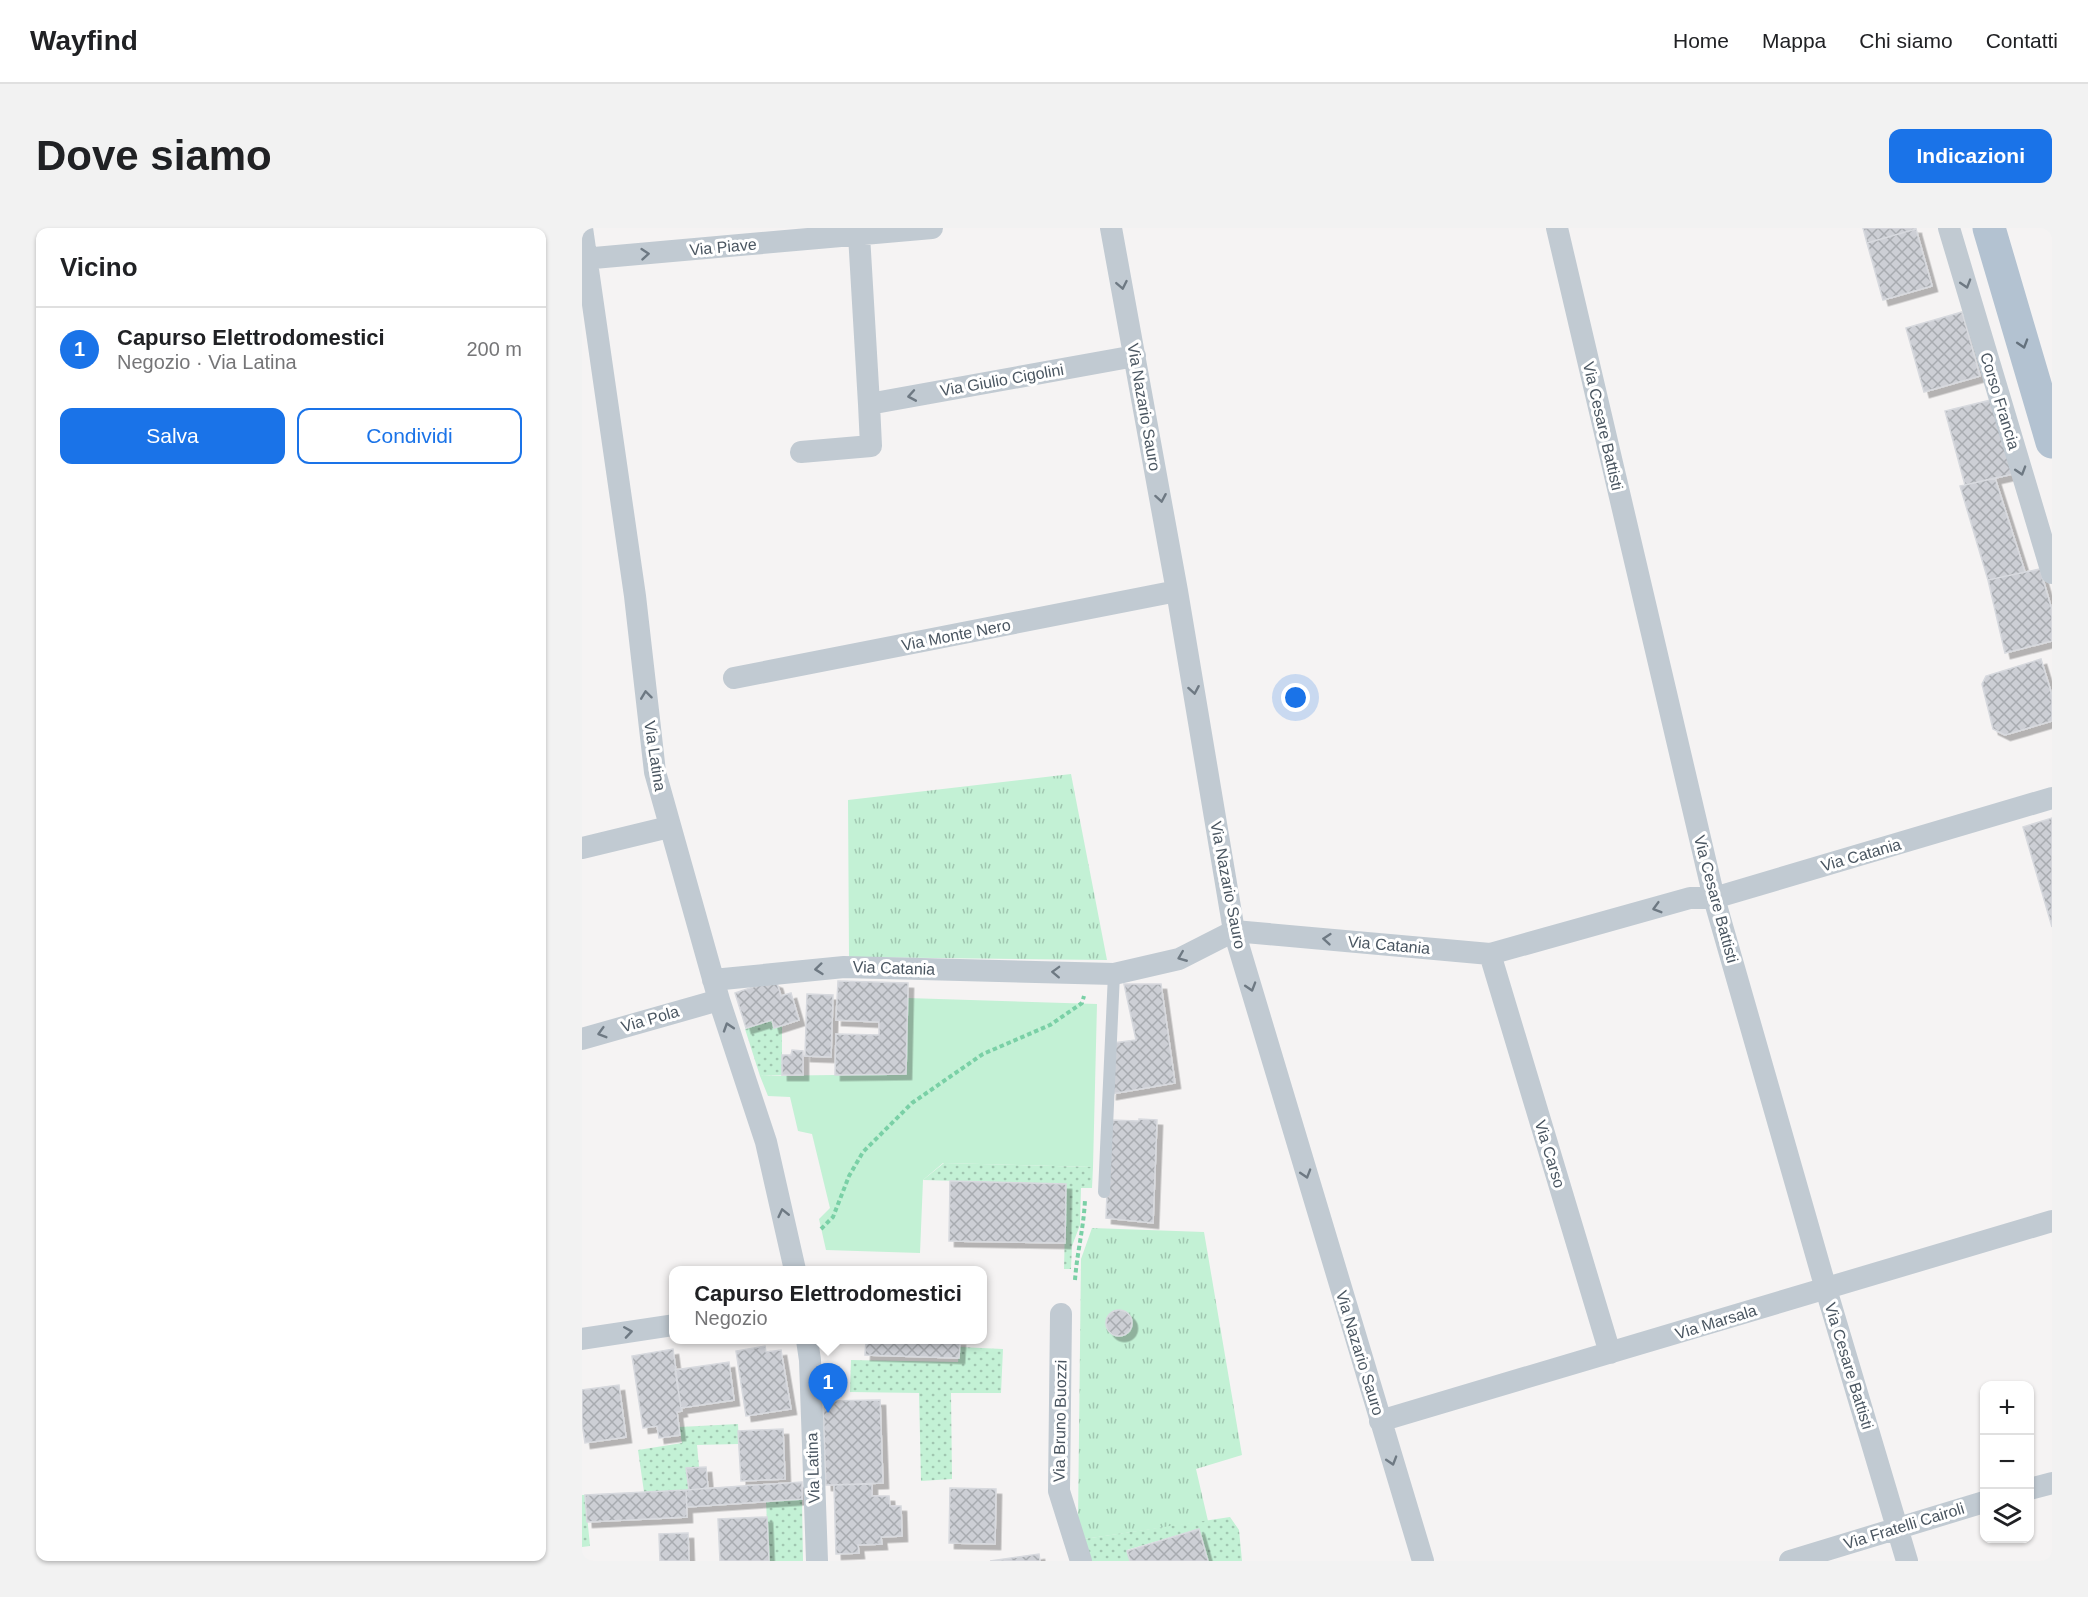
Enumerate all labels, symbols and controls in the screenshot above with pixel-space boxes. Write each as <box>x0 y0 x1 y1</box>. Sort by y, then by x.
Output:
text: Wayfind <box>30 25 138 56</box>
text: Home <box>1673 29 1729 52</box>
text: Mappa <box>1762 29 1826 52</box>
text: Chi siamo <box>1859 29 1953 52</box>
text: Contatti <box>1986 29 2058 52</box>
button: Indicazioni <box>1889 129 2052 183</box>
text: Dove siamo <box>36 132 272 179</box>
street label: Via Piave <box>689 236 757 258</box>
one-way arrow <box>641 248 650 261</box>
text: Vicino <box>60 252 138 282</box>
one-way arrow <box>1959 278 1971 289</box>
one-way arrow <box>1115 280 1128 290</box>
text: Capurso Elettrodomestici <box>117 325 385 350</box>
text: 1 <box>74 338 85 360</box>
text: 200 m <box>466 338 522 360</box>
one-way arrow <box>2016 339 2028 349</box>
street label: Via Nazario Sauro <box>1124 342 1164 472</box>
street label: Corso Francia <box>1977 350 2023 452</box>
text: Negozio · Via Latina <box>117 351 297 373</box>
street label: Via Cesare Battisti <box>1580 360 1626 492</box>
street label: Via Giulio Cigolini <box>939 361 1065 399</box>
one-way arrow <box>908 389 918 402</box>
button: Salva <box>60 408 285 464</box>
button: Condividi <box>297 408 522 464</box>
one-way arrow <box>2014 465 2026 476</box>
one-way arrow <box>1154 493 1167 503</box>
street label: Via Monte Nero <box>900 616 1012 654</box>
your location <box>1281 683 1310 712</box>
one-way arrow <box>1187 685 1200 695</box>
one-way arrow <box>640 691 653 700</box>
street label: Via Latina <box>641 720 669 792</box>
street label: Via Nazario Sauro <box>1207 820 1249 950</box>
street label: Via Cesare Battisti <box>1691 833 1741 965</box>
street label: Via Catania <box>1819 835 1903 875</box>
one-way arrow <box>1652 900 1662 913</box>
one-way arrow <box>1322 933 1331 946</box>
street label: Via Catania <box>1347 933 1431 957</box>
one-way arrow <box>1177 950 1188 962</box>
street label: Via Catania <box>853 958 936 978</box>
one-way arrow <box>814 962 823 975</box>
one-way arrow <box>1051 966 1060 979</box>
one-way arrow <box>1244 981 1256 992</box>
street label: Via Pola <box>619 1003 681 1035</box>
one-way arrow <box>722 1022 735 1032</box>
one-way arrow <box>597 1026 608 1038</box>
street label: Via Carso <box>1532 1118 1568 1190</box>
one-way arrow <box>1299 1168 1311 1179</box>
one-way arrow <box>777 1209 790 1219</box>
popup <box>669 1266 987 1344</box>
text: Capurso Elettrodomestici <box>694 1281 962 1306</box>
street label: Via Nazario Sauro <box>1333 1289 1387 1418</box>
street label: Via Cesare Battisti <box>1822 1301 1876 1431</box>
street label: Via Marsala <box>1673 1302 1759 1342</box>
text: Negozio <box>694 1307 768 1329</box>
one-way arrow <box>623 1326 632 1338</box>
street label: Via Bruno Buozzi <box>1050 1360 1070 1482</box>
pin: 1 <box>808 1364 848 1413</box>
map controls <box>1980 1381 2034 1543</box>
button: + <box>1980 1381 2034 1435</box>
street label: Via Latina <box>803 1432 823 1504</box>
button: − <box>1980 1435 2034 1489</box>
one-way arrow <box>1385 1455 1397 1466</box>
button: layers <box>1980 1489 2034 1543</box>
street label: Via Fratelli Cairoli <box>1842 1500 1966 1552</box>

